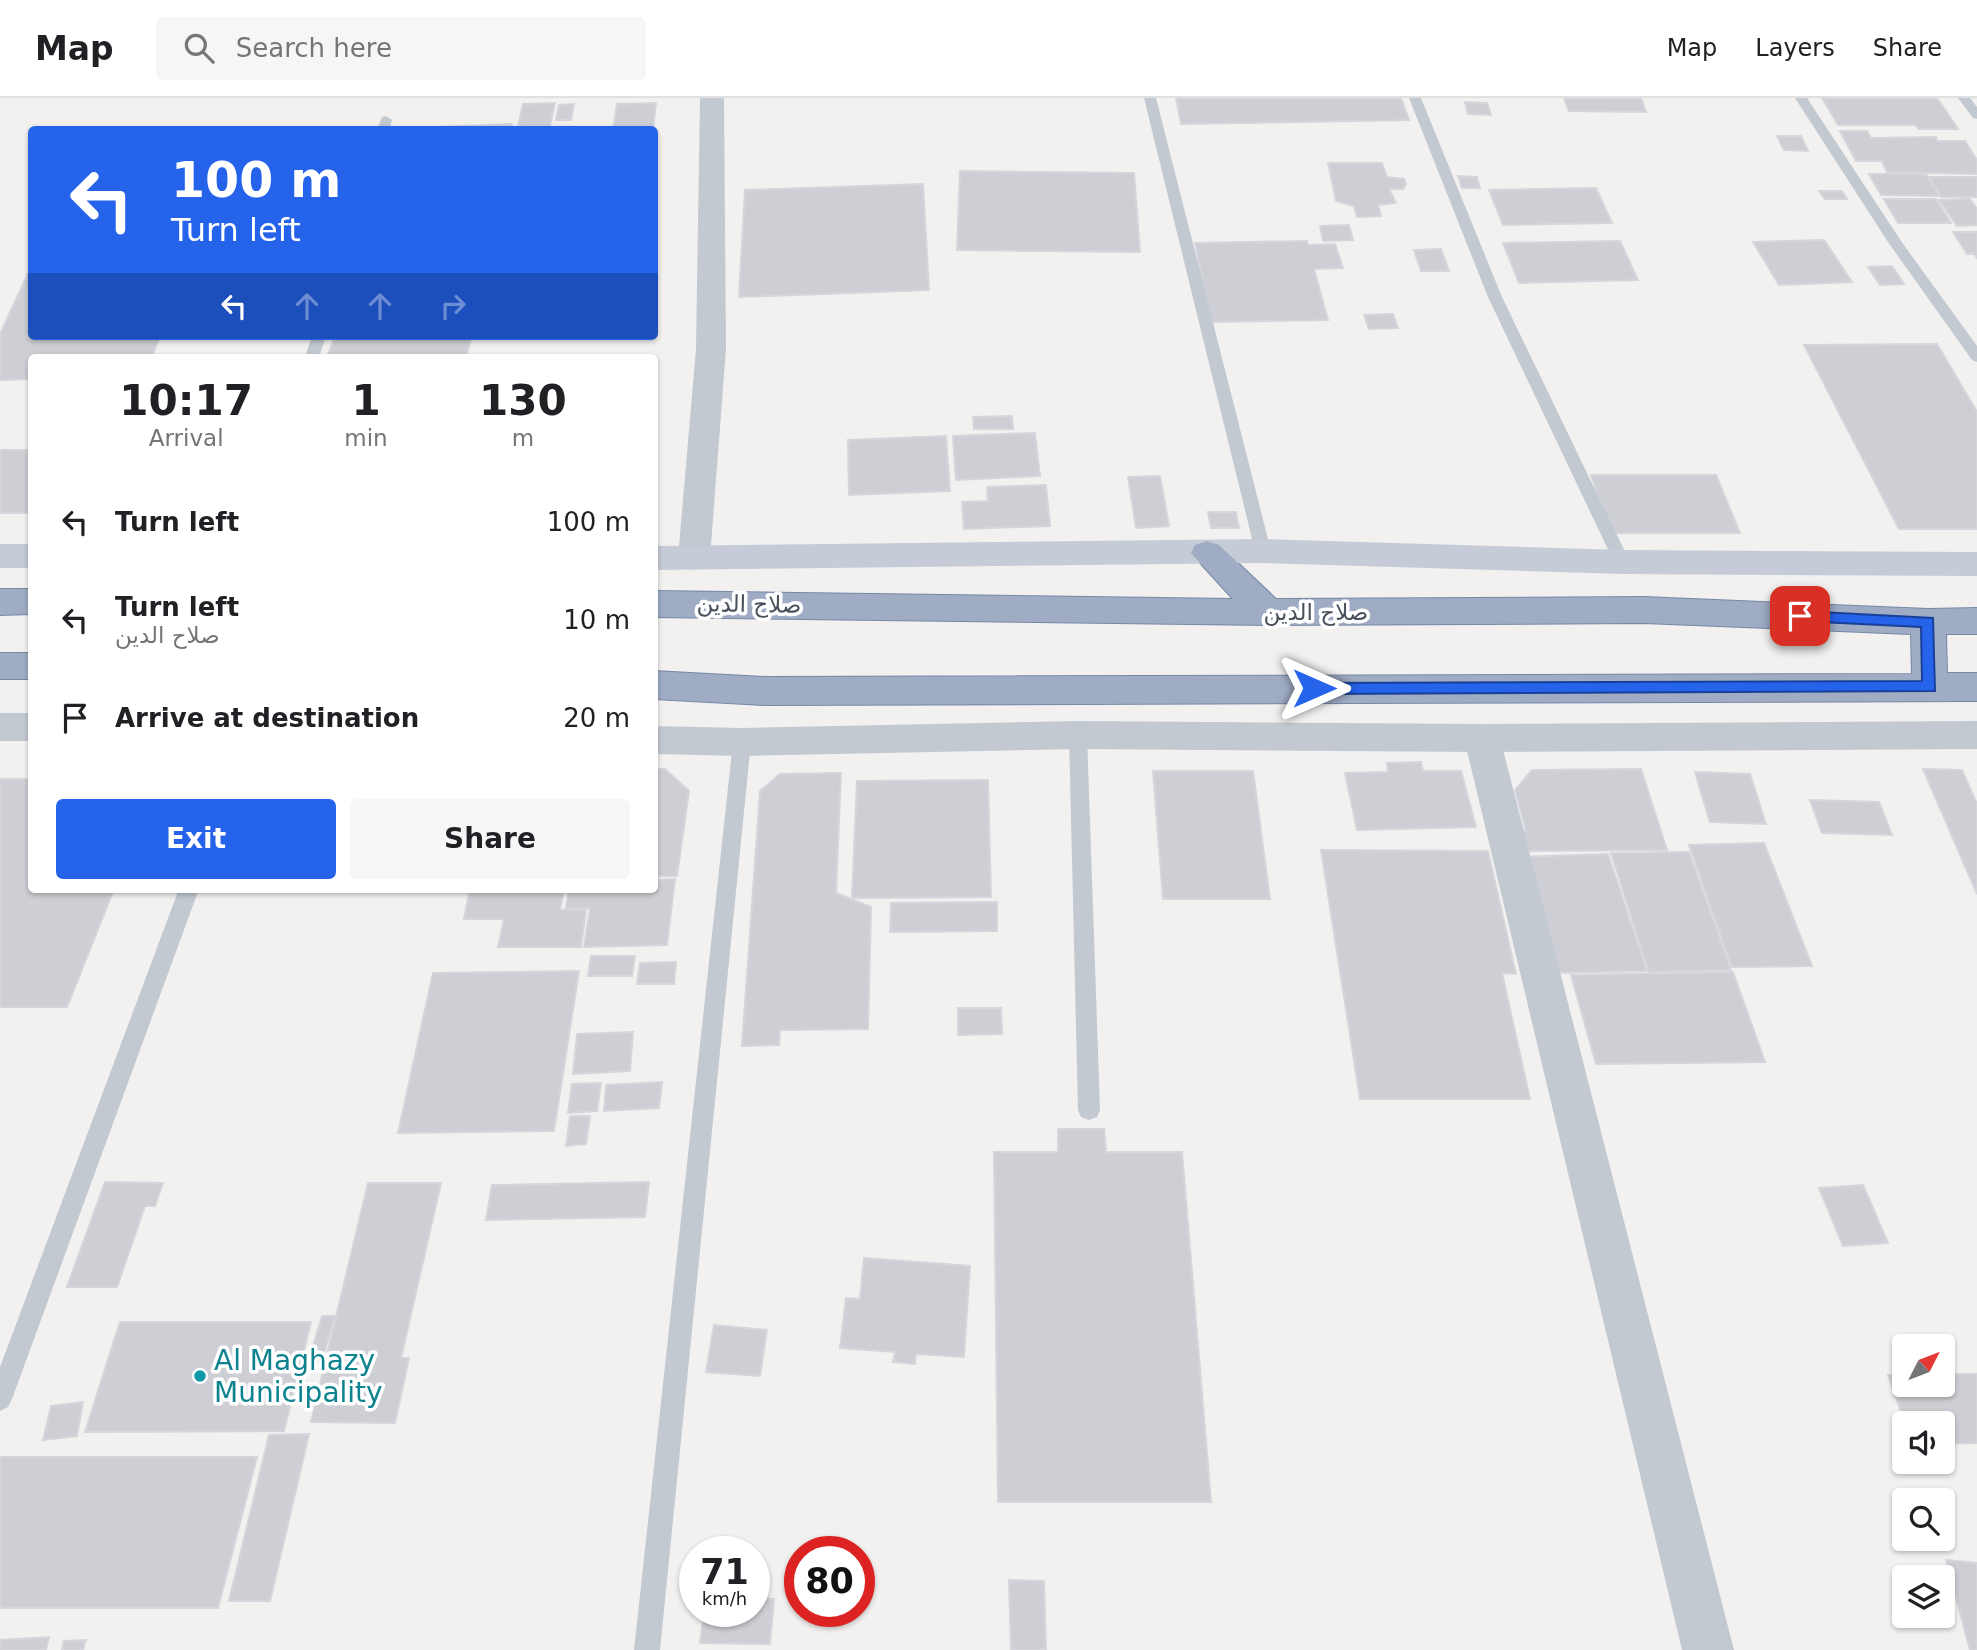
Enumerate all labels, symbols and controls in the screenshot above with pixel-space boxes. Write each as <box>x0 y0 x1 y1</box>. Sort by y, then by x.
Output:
search box <box>156 17 646 80</box>
text: Map <box>35 29 114 68</box>
icon: search <box>180 29 218 67</box>
text: Search here <box>236 33 392 63</box>
text: Map <box>1667 34 1717 62</box>
text: Layers <box>1755 34 1835 62</box>
text: Share <box>1873 34 1942 62</box>
text: 100 m <box>171 152 341 209</box>
icon: left <box>56 154 147 245</box>
text: Turn left <box>171 211 301 249</box>
icon: left <box>215 287 253 325</box>
icon: ahead <box>288 287 326 325</box>
icon: ahead <box>361 287 399 325</box>
icon: right <box>434 287 472 325</box>
text: 10:17 <box>119 376 253 425</box>
text: 1 <box>351 376 381 425</box>
text: 130 <box>479 376 567 425</box>
text: Arrival <box>149 425 224 451</box>
text: min <box>344 425 388 451</box>
text: m <box>512 425 534 451</box>
icon: left <box>56 503 94 541</box>
text: Turn left <box>115 507 239 537</box>
text: 100 m <box>547 507 630 537</box>
pin <box>1770 586 1830 646</box>
street label: صلاح الدين <box>696 590 802 619</box>
text: Turn left <box>115 592 239 622</box>
icon: arrive <box>1781 597 1819 635</box>
street label: صلاح الدين <box>1264 599 1368 626</box>
icon: left <box>56 601 94 639</box>
text: 10 m <box>563 605 630 635</box>
text: صلاح الدين <box>115 622 220 648</box>
position arrow <box>1277 651 1351 725</box>
icon: arrive <box>56 699 94 737</box>
text: Arrive at destination <box>115 703 419 733</box>
text: 20 m <box>563 703 630 733</box>
button: Exit <box>56 799 336 879</box>
button: Share <box>350 799 630 879</box>
north arrow <box>1892 1334 1955 1396</box>
map controls <box>1892 1334 1955 1628</box>
place label: Al Maghazy Municipality <box>214 1344 383 1409</box>
marker: Al Maghazy Municipality <box>192 1368 208 1384</box>
button: sound <box>1892 1411 1955 1474</box>
button: search <box>1892 1488 1955 1551</box>
speed limit sign: 80 <box>784 1536 875 1627</box>
text: 71 <box>700 1552 749 1592</box>
button: layers <box>1892 1565 1955 1628</box>
text: km/h <box>702 1588 747 1609</box>

